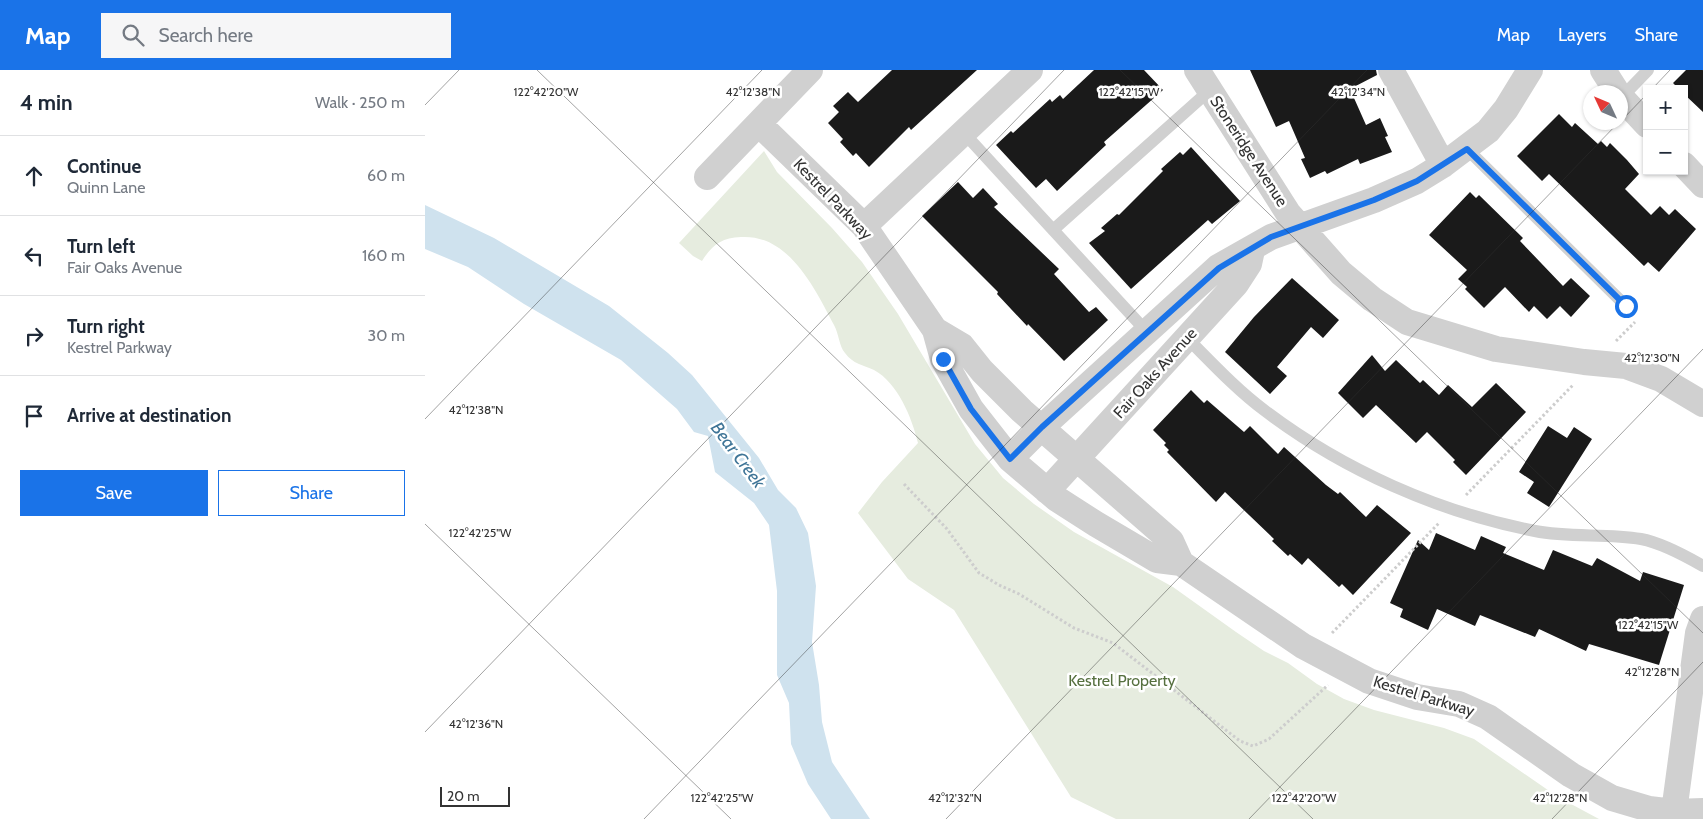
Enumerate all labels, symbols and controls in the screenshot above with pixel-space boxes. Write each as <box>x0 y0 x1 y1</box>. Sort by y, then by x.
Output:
search box <box>101 13 451 58</box>
text: Map <box>25 21 71 50</box>
icon: search <box>119 21 147 49</box>
text: Search here <box>159 24 253 47</box>
text: Map <box>1497 24 1530 46</box>
text: Layers <box>1558 24 1607 46</box>
text: Share <box>1635 24 1678 46</box>
text: 122°42'20"W <box>514 84 579 99</box>
text: 42°12'38"N <box>725 84 781 99</box>
text: 122°42'15"W <box>1099 84 1160 99</box>
text: 42°12'34"N <box>1331 84 1385 99</box>
north arrow <box>1583 85 1628 130</box>
map controls <box>1643 85 1688 175</box>
button: + <box>1643 85 1688 130</box>
text: 4 min <box>20 90 73 115</box>
street label: Stoneridge Avenue <box>1206 92 1292 210</box>
text: Walk · 250 m <box>315 93 405 112</box>
button: − <box>1643 130 1688 175</box>
text: Continue <box>67 155 141 178</box>
street label: Kestrel Parkway <box>790 155 876 243</box>
icon: ahead <box>20 162 48 190</box>
text: 60 m <box>367 166 405 185</box>
text: Quinn Lane <box>67 178 145 197</box>
text: Turn left <box>67 235 135 258</box>
icon: left <box>20 242 48 270</box>
text: 160 m <box>362 246 405 265</box>
text: Fair Oaks Avenue <box>67 258 182 277</box>
route start <box>1615 295 1638 318</box>
text: Turn right <box>67 315 145 338</box>
icon: right <box>20 322 48 350</box>
street label: Fair Oaks Avenue <box>1109 324 1201 422</box>
text: 30 m <box>368 326 405 345</box>
text: Kestrel Parkway <box>67 338 172 357</box>
route end <box>932 348 955 371</box>
text: 42°12'30"N <box>1624 350 1680 365</box>
icon: arrive <box>20 402 48 430</box>
text: 42°12'38"N <box>448 402 504 417</box>
text: Arrive at destination <box>67 404 231 427</box>
water label: Bear Creek <box>706 418 771 493</box>
button: Save <box>20 470 208 516</box>
button: Share <box>218 470 405 516</box>
text: 122°42'25"W <box>449 525 512 540</box>
text: 122°42'15"W <box>1618 617 1679 632</box>
text: 42°12'28"N <box>1625 664 1679 679</box>
park label: Kestrel Property <box>1068 671 1176 690</box>
street label: Kestrel Parkway <box>1371 672 1477 720</box>
text: 42°12'36"N <box>449 716 503 731</box>
scale bar <box>440 784 510 807</box>
text: 20 m <box>447 787 480 805</box>
text: 122°42'25"W <box>691 790 754 805</box>
text: 42°12'32"N <box>928 790 982 805</box>
text: 122°42'20"W <box>1272 790 1337 805</box>
text: 42°12'28"N <box>1533 790 1587 805</box>

